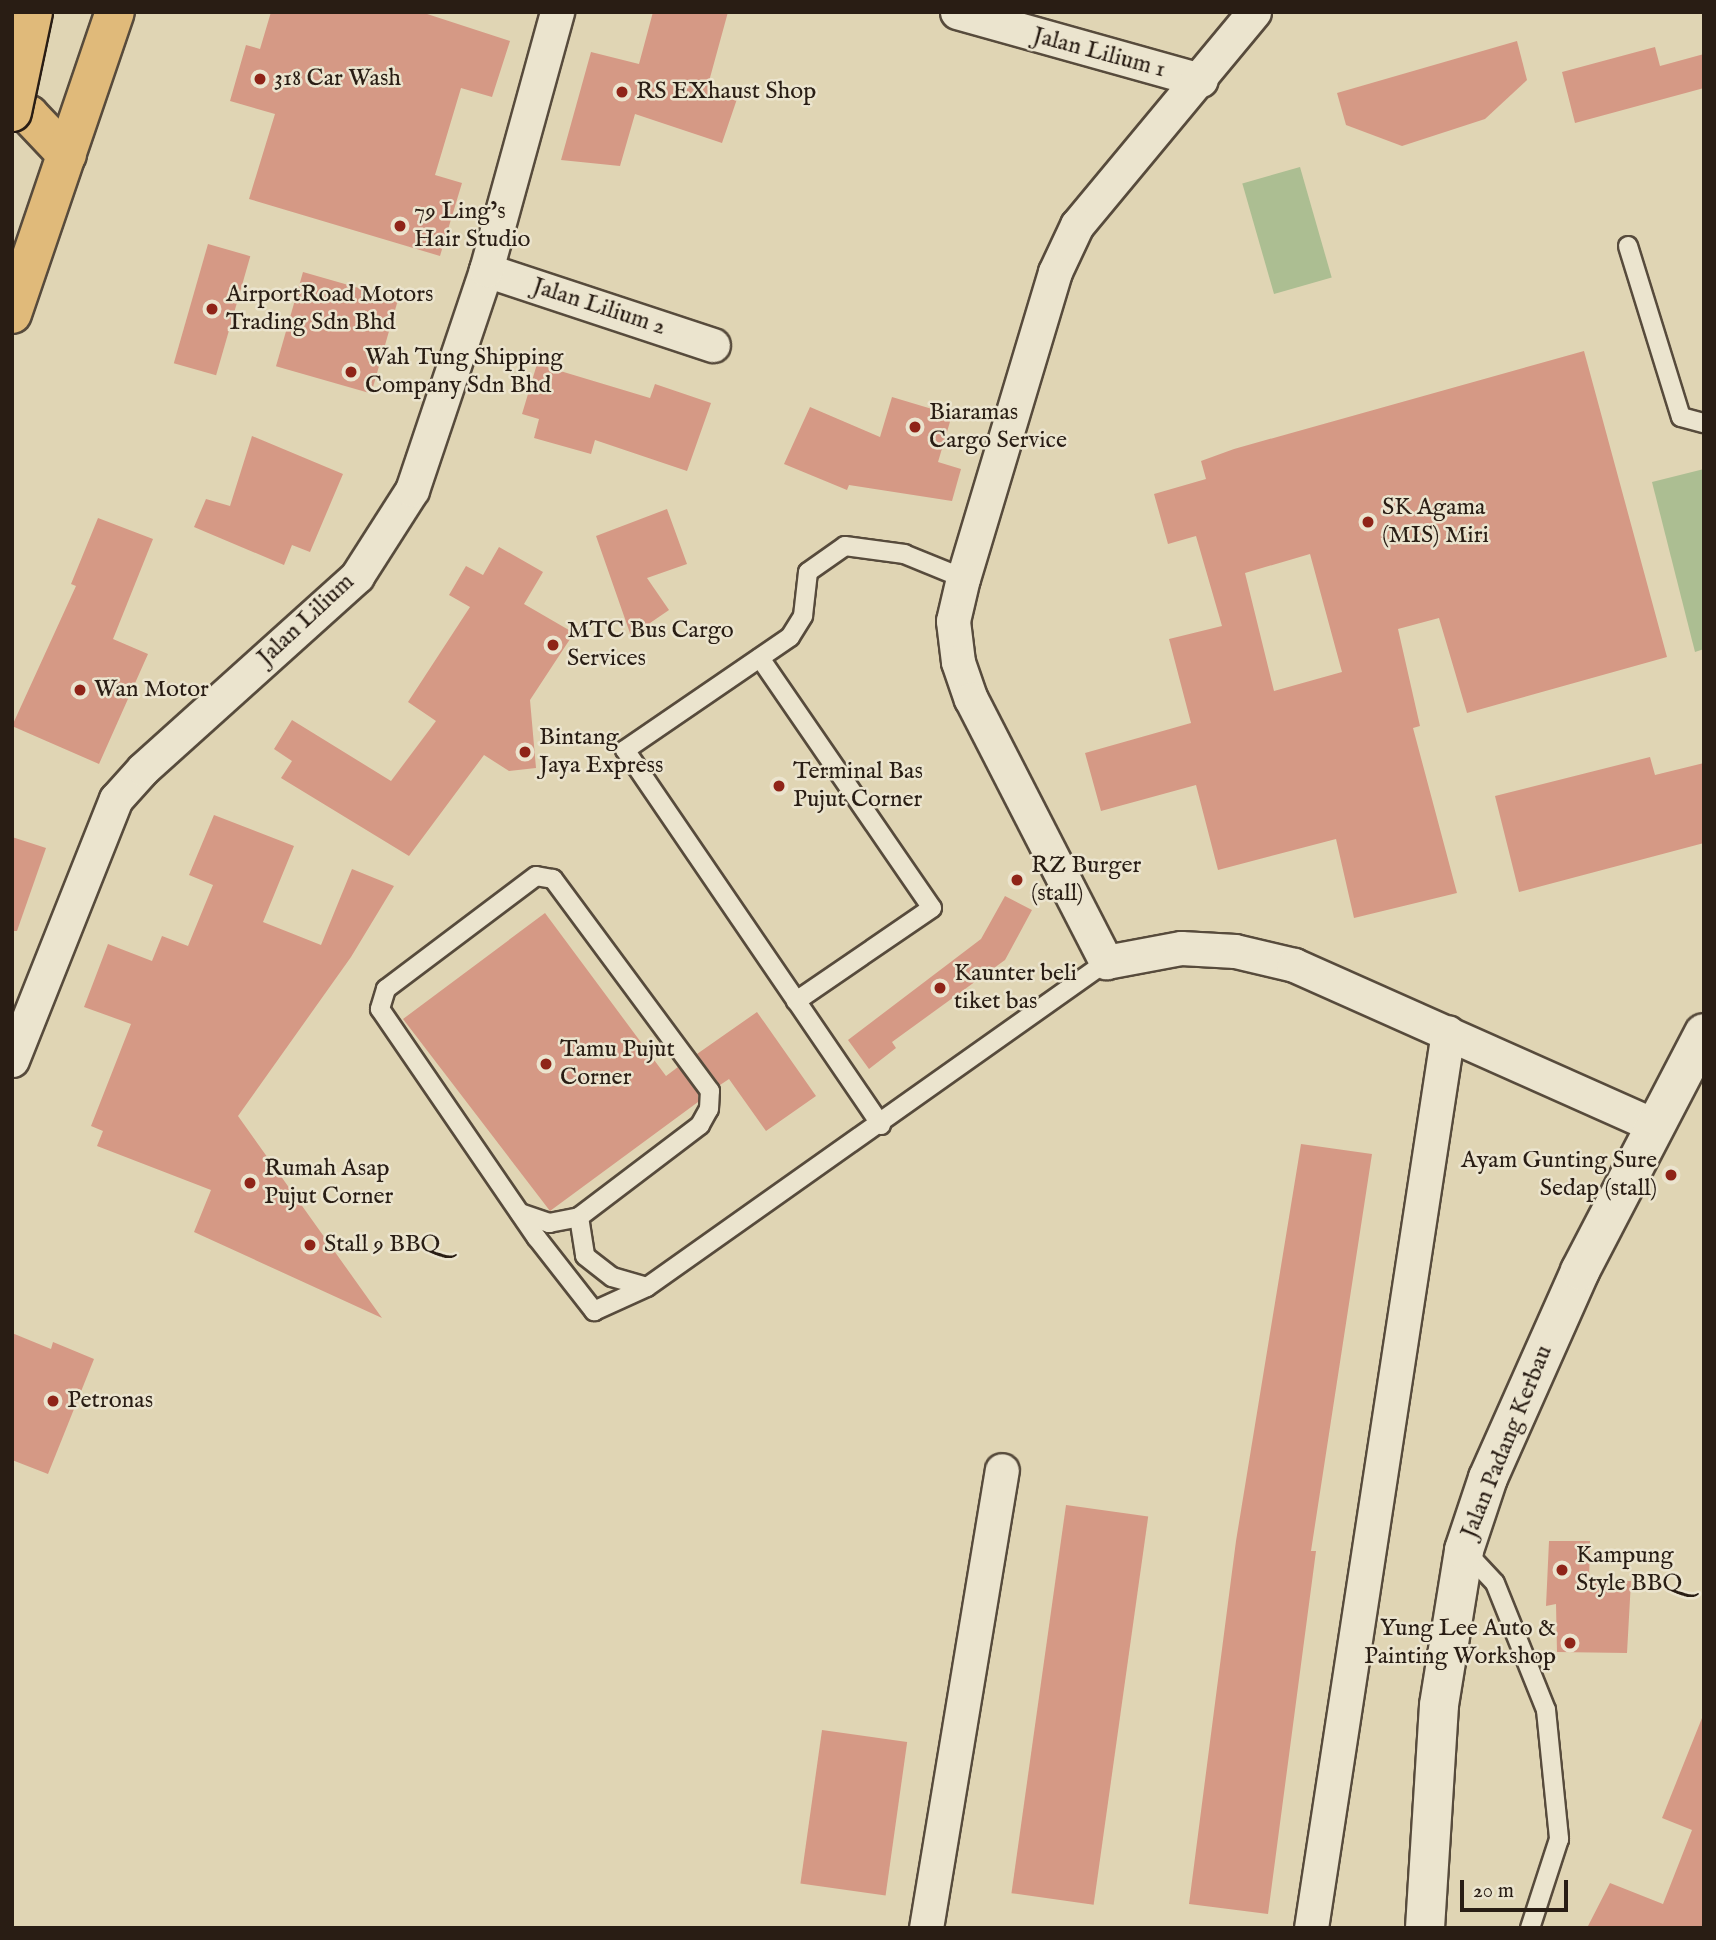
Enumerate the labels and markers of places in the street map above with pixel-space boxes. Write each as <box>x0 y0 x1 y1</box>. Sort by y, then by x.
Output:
place label: 318 Car Wash <box>274 65 401 93</box>
marker: 318 Car Wash <box>252 71 268 87</box>
place label: RS EXhaust Shop <box>636 78 816 106</box>
marker: RS EXhaust Shop <box>614 84 630 100</box>
place label: 79 Ling’s Hair Studio <box>414 198 530 254</box>
marker: 79 Ling’s Hair Studio <box>392 218 408 234</box>
place label: AirportRoad Motors Trading Sdn Bhd <box>226 281 433 337</box>
marker: AirportRoad Motors Trading Sdn Bhd <box>204 301 220 317</box>
place label: Wah Tung Shipping Company Sdn Bhd <box>365 344 563 400</box>
marker: Wah Tung Shipping Company Sdn Bhd <box>343 364 359 380</box>
place label: Biaramas Cargo Service <box>929 399 1067 455</box>
marker: Biaramas Cargo Service <box>907 419 923 435</box>
place label: SK Agama (MIS) Miri <box>1382 494 1489 550</box>
marker: SK Agama (MIS) Miri <box>1360 514 1376 530</box>
place label: MTC Bus Cargo Services <box>567 617 734 673</box>
marker: MTC Bus Cargo Services <box>545 637 561 653</box>
place label: Wan Motor <box>94 676 209 704</box>
marker: Wan Motor <box>72 682 88 698</box>
place label: Bintang Jaya Express <box>539 724 663 780</box>
marker: Bintang Jaya Express <box>517 744 533 760</box>
place label: Terminal Bas Pujut Corner <box>793 758 923 814</box>
marker: Terminal Bas Pujut Corner <box>771 778 787 794</box>
place label: RZ Burger (stall) <box>1031 852 1141 908</box>
marker: RZ Burger (stall) <box>1009 872 1025 888</box>
place label: Kaunter beli tiket bas <box>954 960 1077 1016</box>
marker: Kaunter beli tiket bas <box>932 980 948 996</box>
place label: Tamu Pujut Corner <box>560 1036 675 1092</box>
marker: Tamu Pujut Corner <box>538 1056 554 1072</box>
place label: Ayam Gunting Sure Sedap (stall) <box>1461 1147 1657 1203</box>
place label: Rumah Asap Pujut Corner <box>264 1155 393 1211</box>
marker: Ayam Gunting Sure Sedap (stall) <box>1663 1167 1679 1183</box>
marker: Rumah Asap Pujut Corner <box>242 1175 258 1191</box>
place label: Stall 9 BBQ <box>324 1231 440 1259</box>
marker: Stall 9 BBQ <box>302 1237 318 1253</box>
place label: Petronas <box>67 1387 153 1415</box>
marker: Petronas <box>45 1393 61 1409</box>
place label: Kampung Style BBQ <box>1576 1542 1682 1598</box>
marker: Kampung Style BBQ <box>1554 1562 1570 1578</box>
place label: Yung Lee Auto & Painting Workshop <box>1364 1615 1556 1671</box>
marker: Yung Lee Auto & Painting Workshop <box>1562 1635 1578 1651</box>

